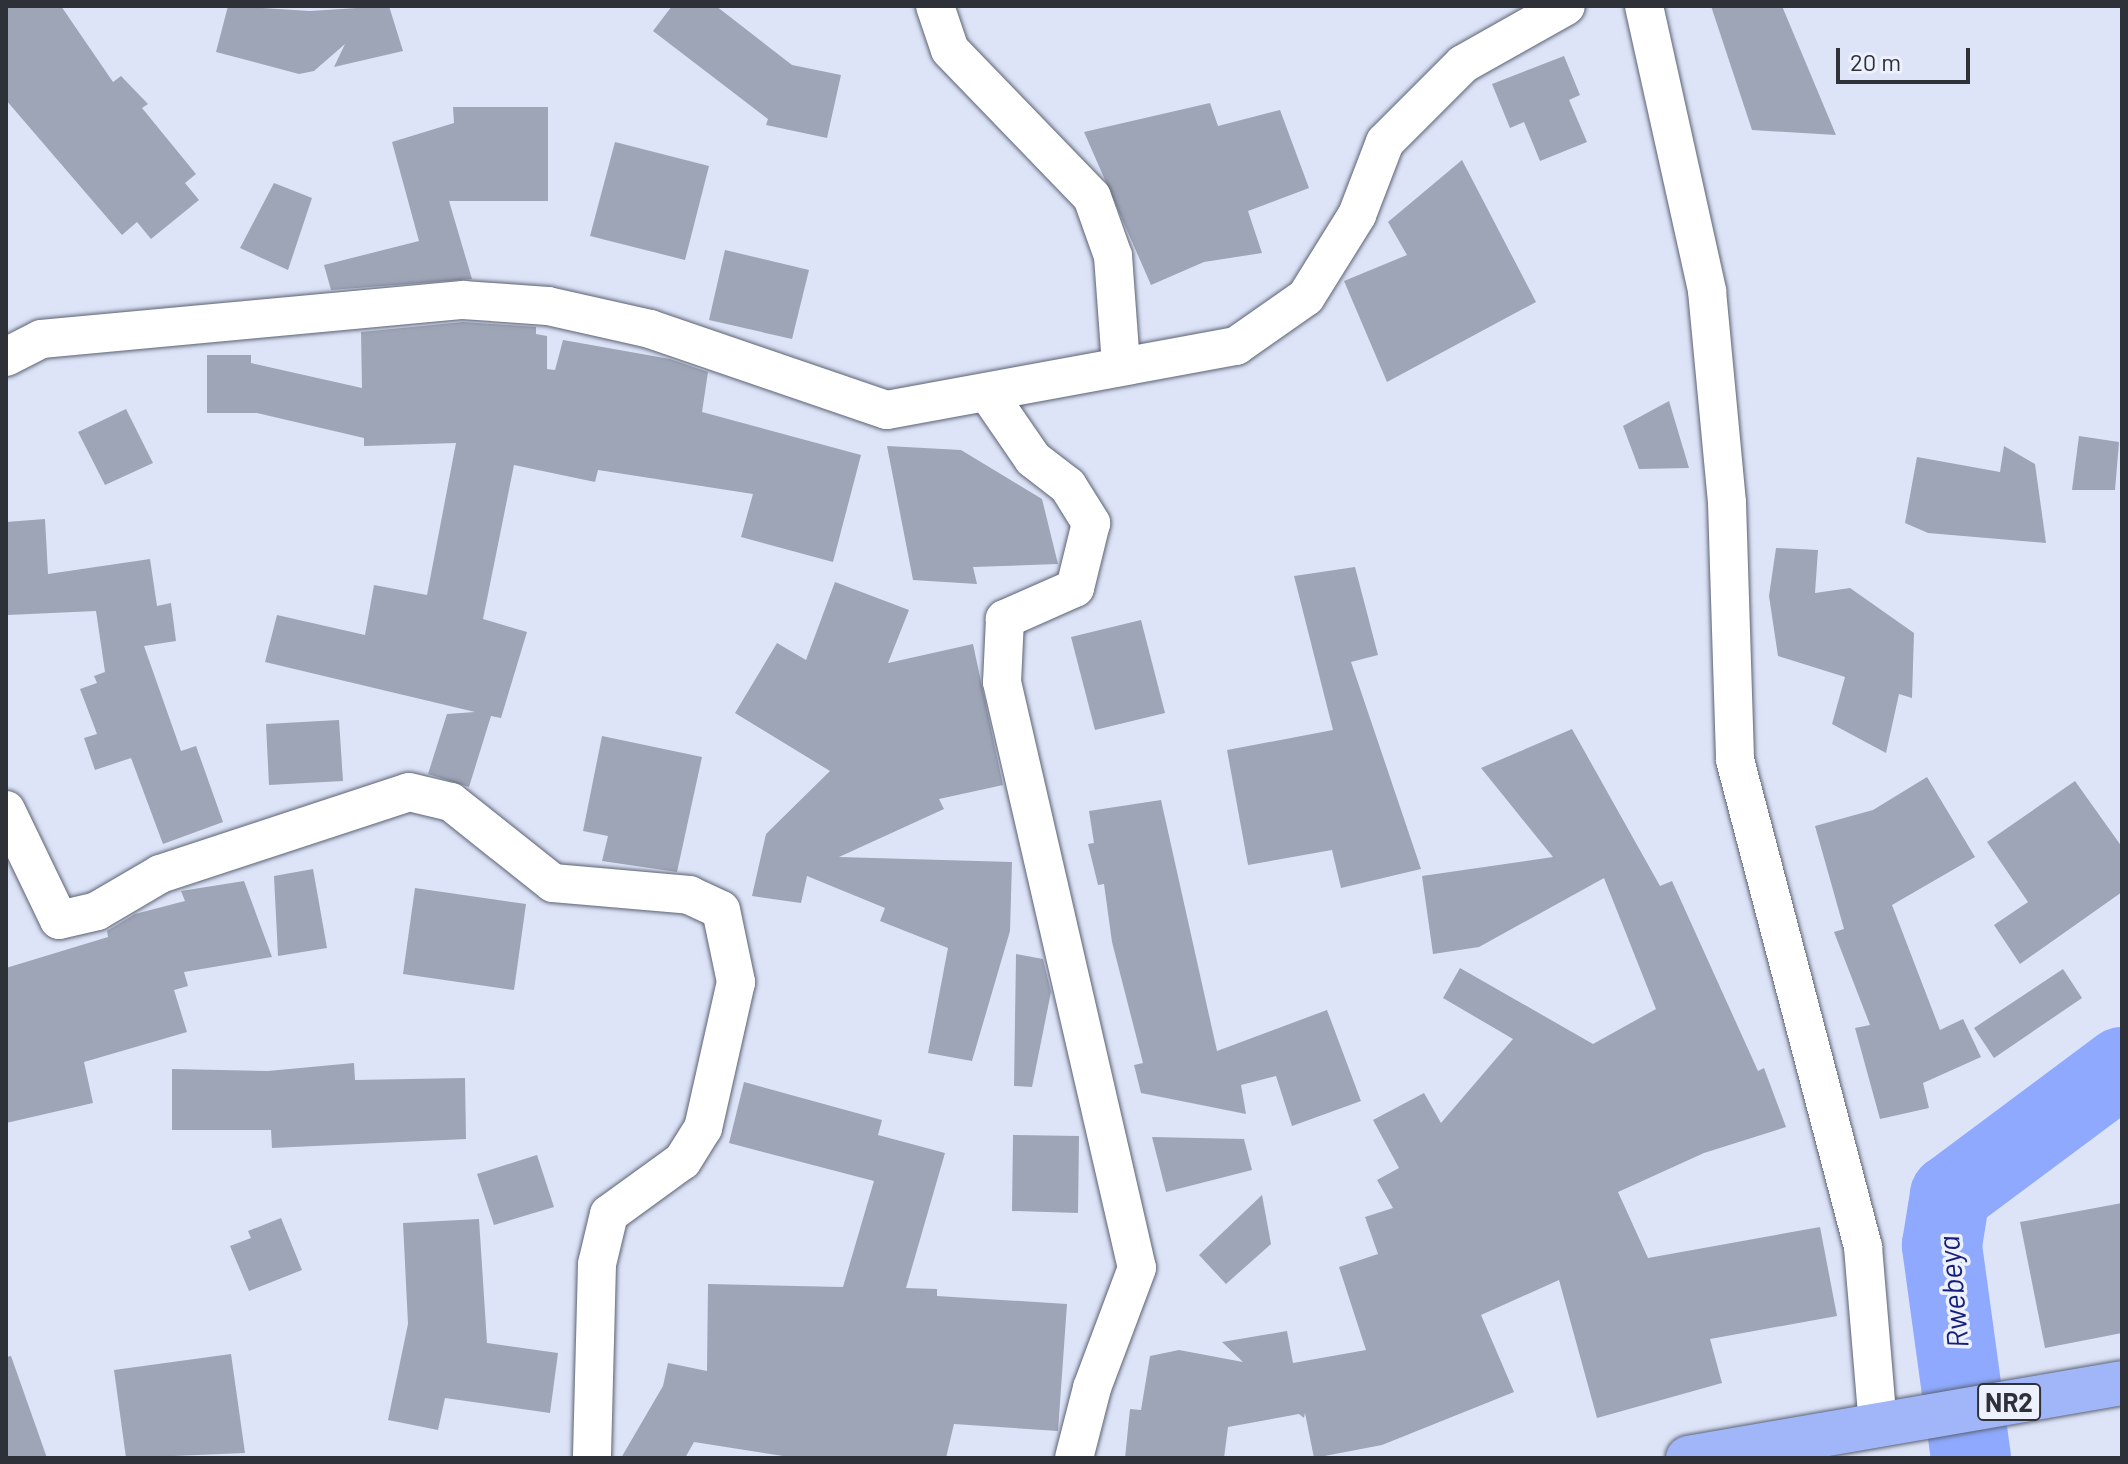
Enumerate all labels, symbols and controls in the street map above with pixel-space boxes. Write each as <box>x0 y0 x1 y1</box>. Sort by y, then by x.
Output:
scale bar <box>1840 32 1974 82</box>
text: 20 m <box>1850 47 1901 76</box>
water label: Rwebeya <box>1929 1234 1975 1350</box>
road number: NR2 <box>1977 1380 2041 1424</box>

